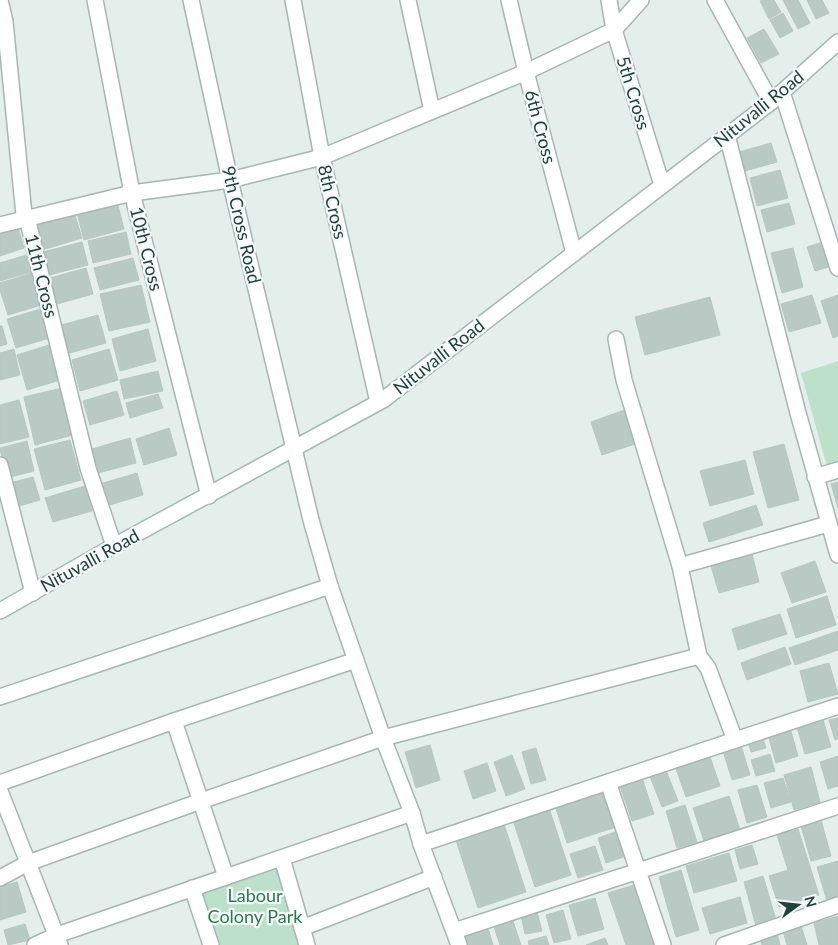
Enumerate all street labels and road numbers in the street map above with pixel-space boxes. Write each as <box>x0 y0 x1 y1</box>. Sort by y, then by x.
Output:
street label: 5th Cross <box>612 53 656 132</box>
street label: Nituvalli Road <box>709 65 808 151</box>
street label: 6th Cross <box>521 87 561 166</box>
street label: 8th Cross <box>314 163 352 241</box>
street label: 9th Cross Road <box>218 164 266 286</box>
street label: 10th Cross <box>126 204 168 293</box>
street label: 11th Cross <box>21 231 63 320</box>
street label: Nituvalli Road <box>388 314 488 399</box>
street label: Nituvalli Road <box>36 524 143 596</box>

